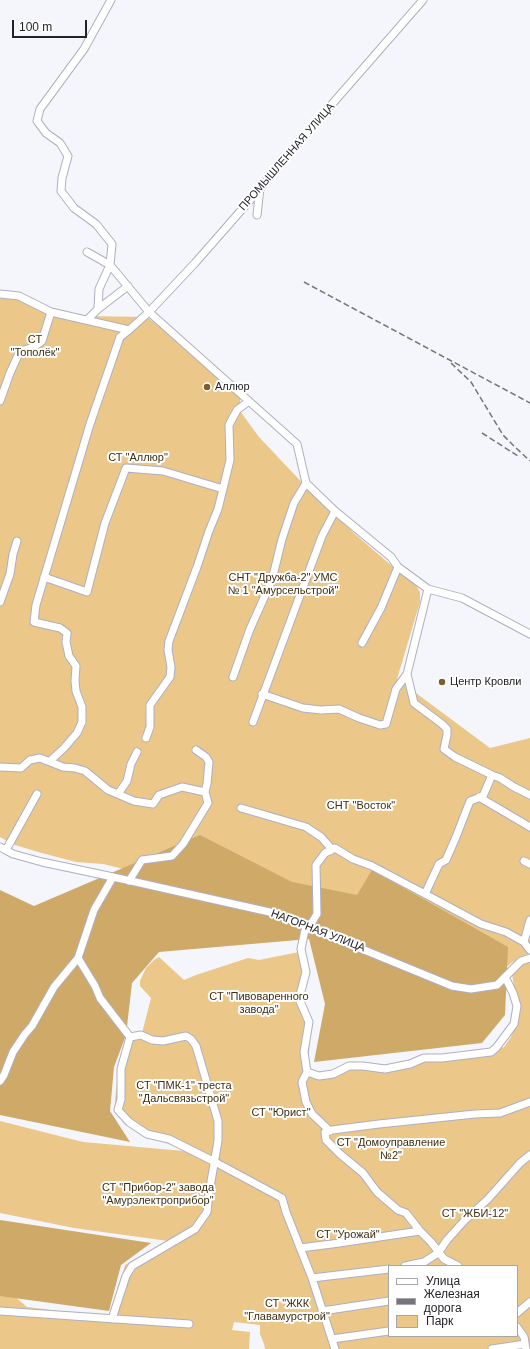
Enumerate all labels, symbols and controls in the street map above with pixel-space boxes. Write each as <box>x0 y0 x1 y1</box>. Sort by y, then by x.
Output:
scale bar <box>14 12 89 38</box>
text: 100 m <box>19 20 52 34</box>
street label: ПРОМЫШЛЕННАЯ УЛИЦА <box>237 100 337 214</box>
park label: СТ "Тополёк" <box>11 333 59 359</box>
place label: Аллюр <box>215 380 250 394</box>
marker: Аллюр <box>202 382 212 392</box>
park label: СТ "Аллюр" <box>108 451 168 465</box>
park label: СНТ "Дружба-2" УМС № 1 "Амурсельстрой" <box>228 571 338 597</box>
place label: Центр Кровли <box>450 675 521 689</box>
marker: Центр Кровли <box>437 677 447 687</box>
park label: СНТ "Восток" <box>327 799 395 813</box>
street label: НАГОРНАЯ УЛИЦА <box>269 907 367 955</box>
park label: СТ "Пивоваренного завода" <box>209 990 309 1016</box>
park label: СТ "ПМК-1" треста "Дальсвязьстрой" <box>136 1079 232 1105</box>
park label: СТ "Юрист" <box>251 1106 311 1120</box>
park label: СТ "Домоуправление №2" <box>337 1136 445 1162</box>
park label: СТ "Прибор-2" завода "Амурэлектроприбор" <box>102 1181 214 1207</box>
park label: СТ "ЖБИ-12" <box>442 1207 508 1221</box>
park label: СТ "Урожай" <box>316 1228 380 1242</box>
legend <box>388 1265 518 1337</box>
text: Улица <box>426 1274 460 1288</box>
text: Железная дорога <box>424 1287 480 1315</box>
park label: СТ "ЖКК "Главамурстрой" <box>244 1297 330 1323</box>
text: Парк <box>426 1314 453 1328</box>

